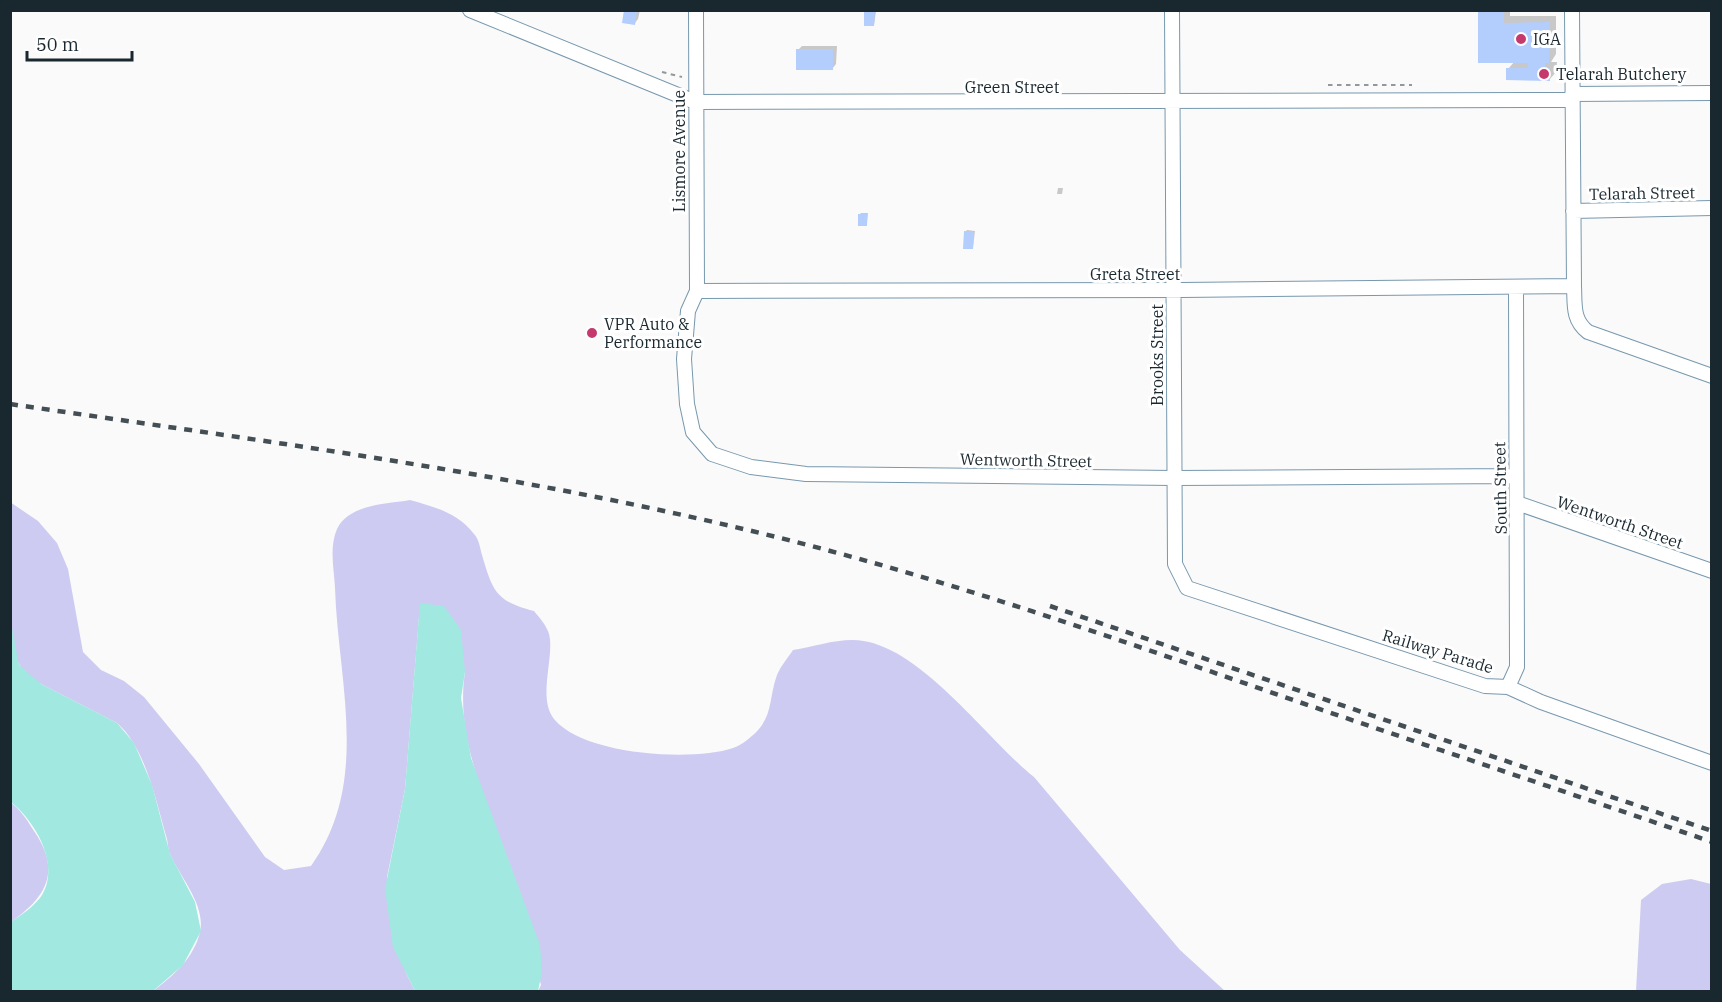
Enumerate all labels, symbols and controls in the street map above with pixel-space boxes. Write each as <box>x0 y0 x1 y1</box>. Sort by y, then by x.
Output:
scale bar <box>27 24 132 62</box>
place label: IGA <box>1533 29 1561 49</box>
marker: IGA <box>1514 32 1528 46</box>
text: 50 m <box>36 33 79 56</box>
place label: Telarah Butchery <box>1556 64 1687 84</box>
marker: Telarah Butchery <box>1537 67 1551 81</box>
street label: Green Street <box>965 77 1060 97</box>
street label: Lismore Avenue <box>669 90 689 212</box>
street label: Telarah Street <box>1589 182 1696 204</box>
street label: Greta Street <box>1090 264 1180 284</box>
street label: Brooks Street <box>1147 304 1167 406</box>
place label: VPR Auto & Performance <box>604 314 702 352</box>
marker: VPR Auto & Performance <box>585 326 599 340</box>
street label: South Street <box>1489 441 1511 534</box>
street label: Wentworth Street <box>960 449 1093 471</box>
street label: Wentworth Street <box>1554 491 1686 553</box>
street label: Railway Parade <box>1380 625 1496 677</box>

